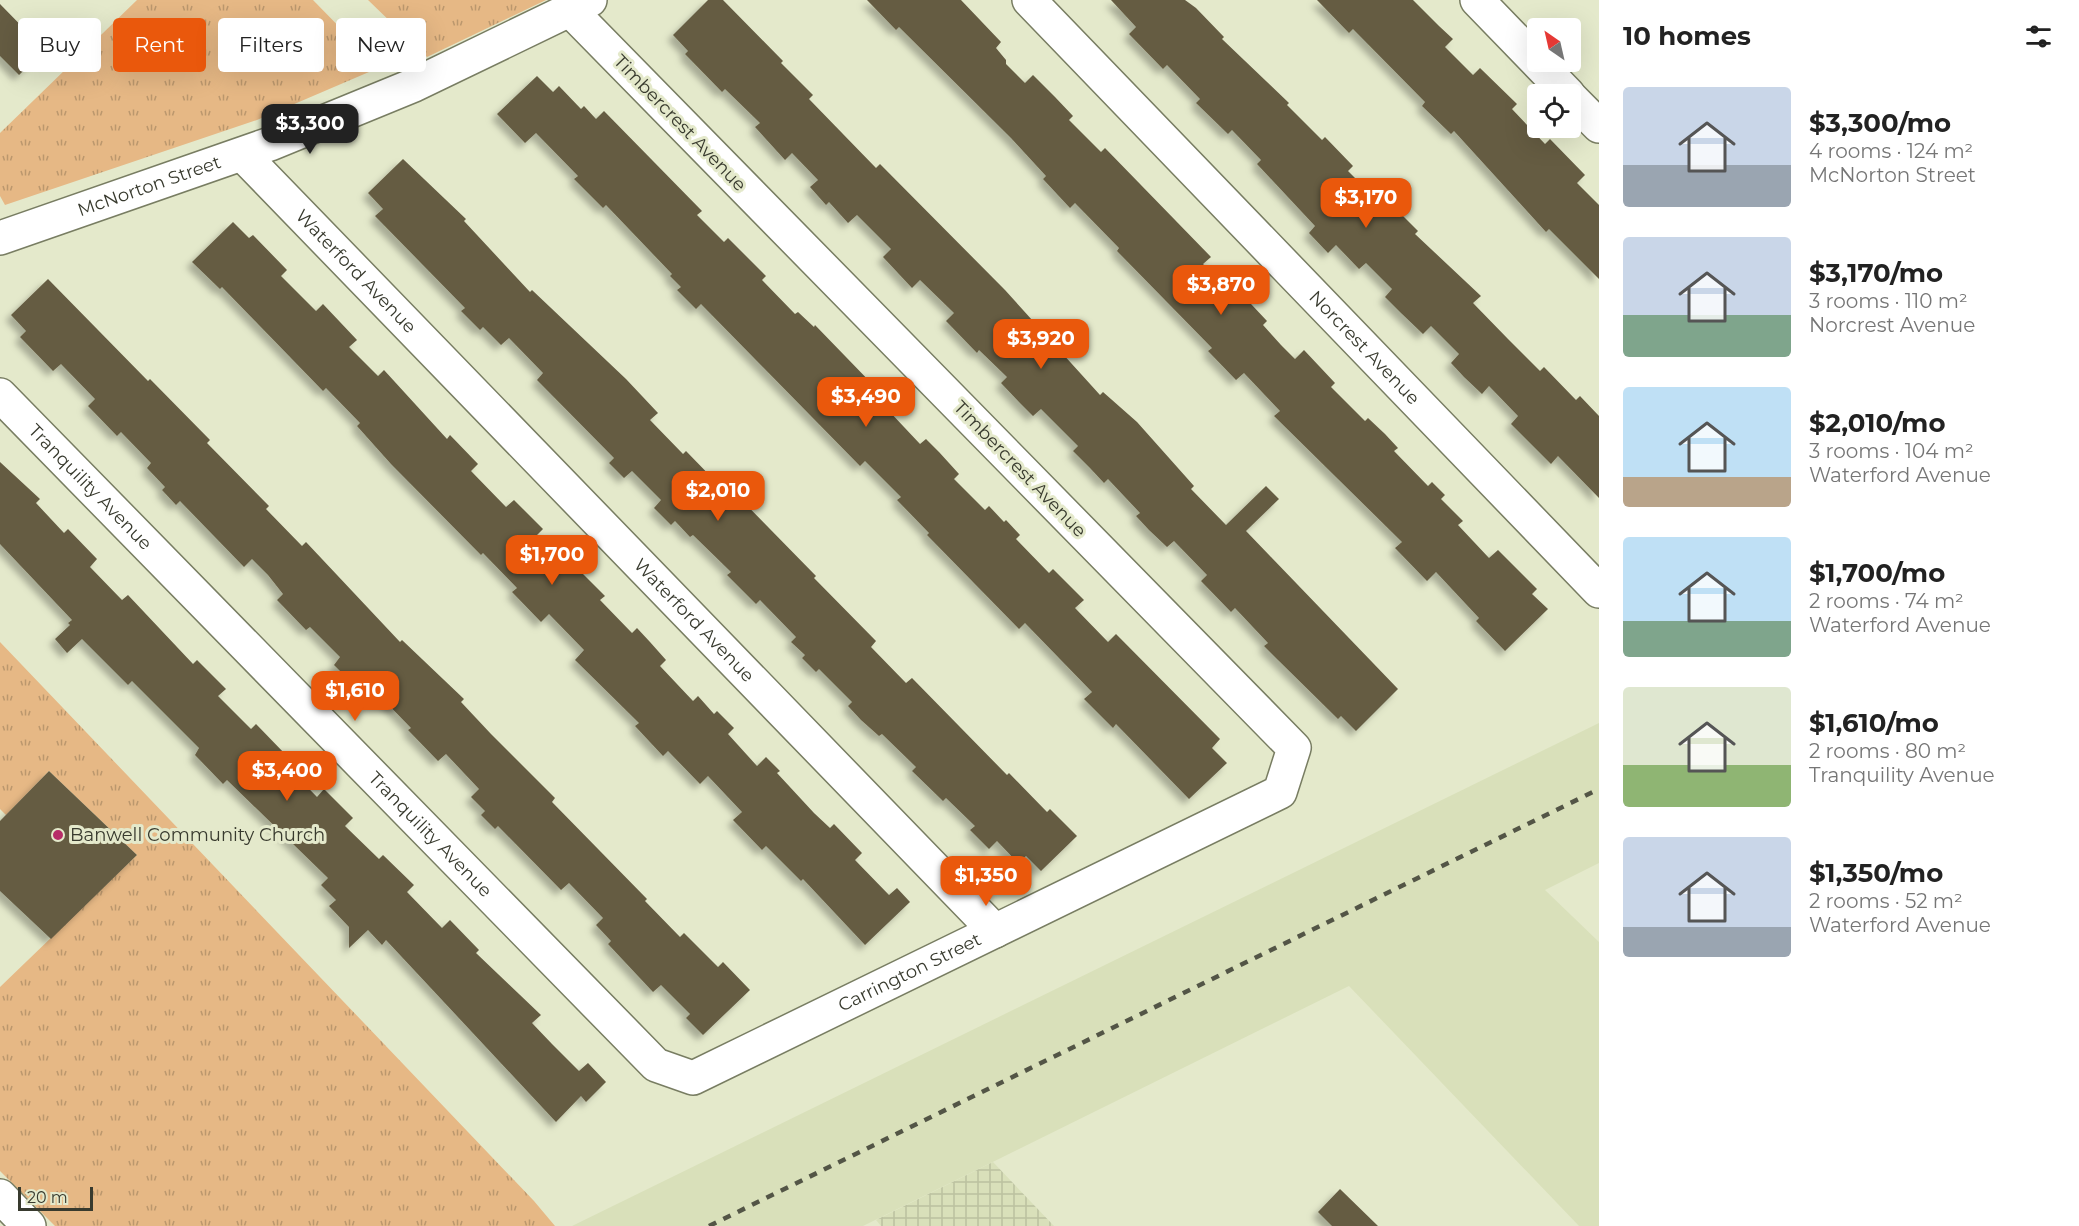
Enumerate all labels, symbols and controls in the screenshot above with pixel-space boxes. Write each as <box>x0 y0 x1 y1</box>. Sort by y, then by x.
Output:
chip: Buy <box>18 18 101 72</box>
chip: Rent <box>113 18 206 72</box>
chip: Filters <box>218 18 324 72</box>
chip: New <box>336 18 426 72</box>
north arrow <box>1527 18 1581 72</box>
map controls <box>1527 18 1581 138</box>
text: 10 homes <box>1623 20 1751 52</box>
icon: filters <box>2022 20 2055 53</box>
street label: Timbercrest Avenue <box>609 50 751 196</box>
button: locate <box>1527 84 1581 138</box>
pin: $3,300 <box>261 104 359 155</box>
text: $3,300/mo <box>1809 107 1951 139</box>
text: $3,300 <box>276 111 344 135</box>
icon: home <box>1671 111 1743 183</box>
text: 4 rooms · 124 m² <box>1809 139 1973 163</box>
street label: McNorton Street <box>75 151 224 221</box>
text: McNorton Street <box>1809 163 1976 187</box>
pin: $3,170 <box>1317 178 1415 229</box>
text: $3,170 <box>1335 185 1397 209</box>
street label: Waterford Avenue <box>291 205 421 338</box>
text: $3,170/mo <box>1809 257 1943 289</box>
icon: home <box>1671 261 1743 333</box>
pin: $3,870 <box>1172 265 1270 316</box>
text: $3,870 <box>1187 272 1255 296</box>
street label: Norcrest Avenue <box>1304 286 1424 409</box>
text: 3 rooms · 110 m² <box>1809 289 1968 313</box>
text: Norcrest Avenue <box>1809 313 1975 337</box>
pin: $3,920 <box>992 319 1090 370</box>
text: $3,920 <box>1007 326 1075 350</box>
pin: $3,490 <box>817 377 915 428</box>
text: $3,490 <box>831 384 901 408</box>
street label: Timbercrest Avenue <box>949 396 1091 542</box>
text: $2,010/mo <box>1809 407 1945 439</box>
icon: home <box>1671 411 1743 483</box>
street label: Tranquility Avenue <box>24 420 157 555</box>
text: 3 rooms · 104 m² <box>1809 439 1974 463</box>
text: Waterford Avenue <box>1809 463 1991 487</box>
pin: $2,010 <box>669 471 767 522</box>
text: $2,010 <box>686 478 750 502</box>
pin: $1,700 <box>503 535 601 586</box>
text: $1,700 <box>520 542 584 566</box>
street label: Waterford Avenue <box>629 554 759 687</box>
text: $1,700/mo <box>1809 557 1945 589</box>
icon: home <box>1671 561 1743 633</box>
text: 2 rooms · 74 m² <box>1809 589 1964 613</box>
text: Waterford Avenue <box>1809 613 1991 637</box>
pin: $1,610 <box>306 671 404 722</box>
text: $1,610 <box>325 678 385 702</box>
text: $1,610/mo <box>1809 707 1939 739</box>
icon: home <box>1671 711 1743 783</box>
text: 2 rooms · 80 m² <box>1809 739 1966 763</box>
pin: $3,400 <box>238 751 336 802</box>
text: $3,400 <box>252 758 322 782</box>
text: Tranquility Avenue <box>1809 763 1995 787</box>
street label: Tranquility Avenue <box>364 767 497 902</box>
place label: Banwell Community Church <box>70 824 325 846</box>
marker: Banwell Community Church <box>51 828 65 842</box>
pin: $1,350 <box>937 856 1035 907</box>
text: $1,350/mo <box>1809 857 1943 889</box>
icon: home <box>1671 861 1743 933</box>
text: $1,350 <box>955 863 1017 887</box>
text: 2 rooms · 52 m² <box>1809 889 1963 913</box>
text: Waterford Avenue <box>1809 913 1991 937</box>
street label: Carrington Street <box>835 928 985 1017</box>
scale bar <box>18 1184 93 1212</box>
text: 20 m <box>27 1188 68 1207</box>

